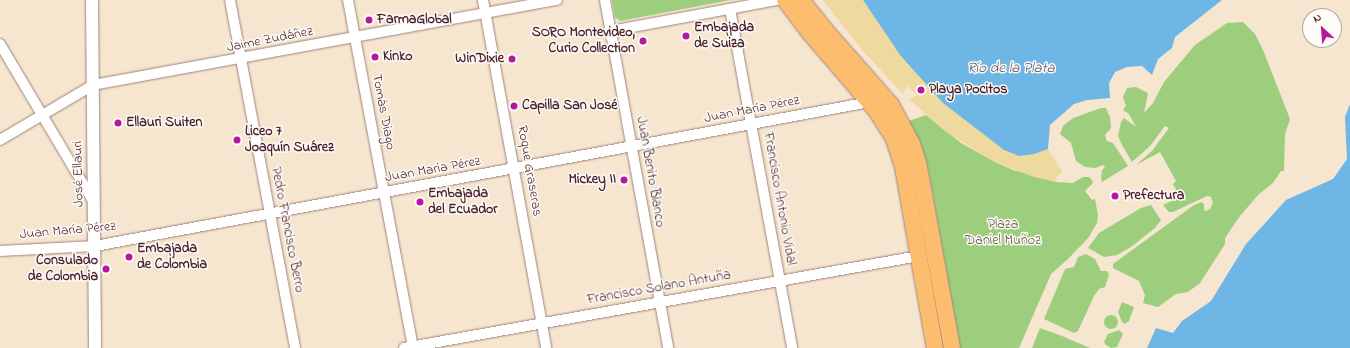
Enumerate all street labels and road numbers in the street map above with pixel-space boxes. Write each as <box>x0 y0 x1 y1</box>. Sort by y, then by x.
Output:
street label: Jaime Zudáñez <box>225 23 315 57</box>
street label: Tomás Diago <box>367 72 399 152</box>
street label: Juan María Pérez <box>703 93 801 127</box>
street label: Juan Benito Blanco <box>632 115 668 229</box>
street label: Roque Graseras <box>513 124 545 218</box>
street label: Francisco Antonio Vidal <box>759 131 799 267</box>
street label: José Ellauri <box>70 141 88 207</box>
street label: Juan María Pérez <box>384 153 482 187</box>
street label: Pedro Francisco Berro <box>267 166 307 294</box>
street label: Juan María Pérez <box>19 218 117 244</box>
street label: Francisco Solano Antuña <box>586 267 732 309</box>

